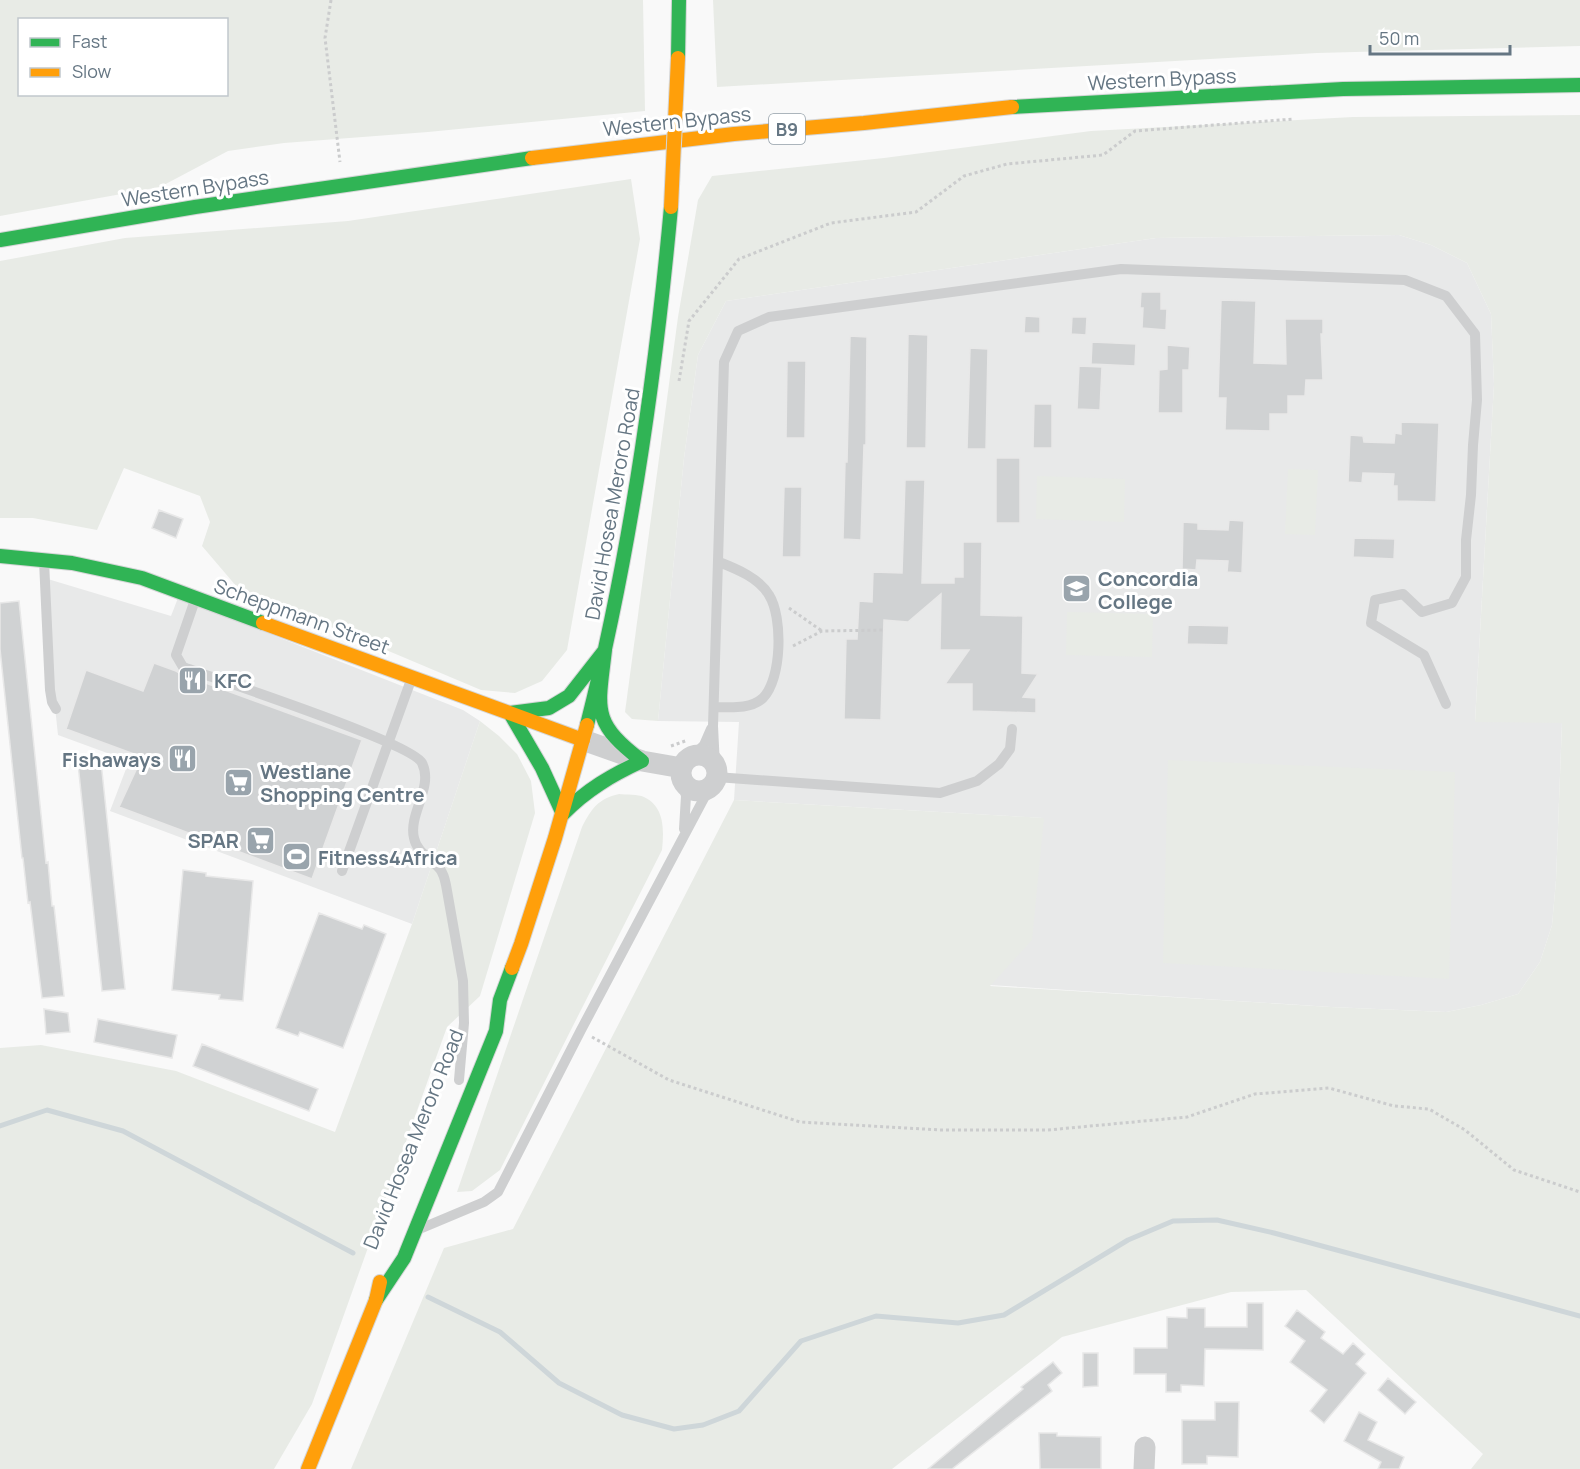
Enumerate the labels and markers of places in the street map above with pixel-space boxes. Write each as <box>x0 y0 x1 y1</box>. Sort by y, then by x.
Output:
place label: Concordia College <box>1098 565 1198 615</box>
school or university icon: Concordia College <box>1061 573 1093 605</box>
restaurant icon: KFC <box>177 664 209 696</box>
place label: KFC <box>214 667 252 694</box>
restaurant icon: Fishaways <box>166 743 198 775</box>
place label: Fishaways <box>62 746 161 773</box>
place label: Westlane Shopping Centre <box>260 758 425 808</box>
supermarket icon: Westlane Shopping Centre <box>223 766 255 798</box>
supermarket icon: SPAR <box>244 824 276 856</box>
place label: SPAR <box>187 827 239 854</box>
sports icon: Fitness4Africa <box>281 841 313 873</box>
place label: Fitness4Africa <box>318 844 458 871</box>

